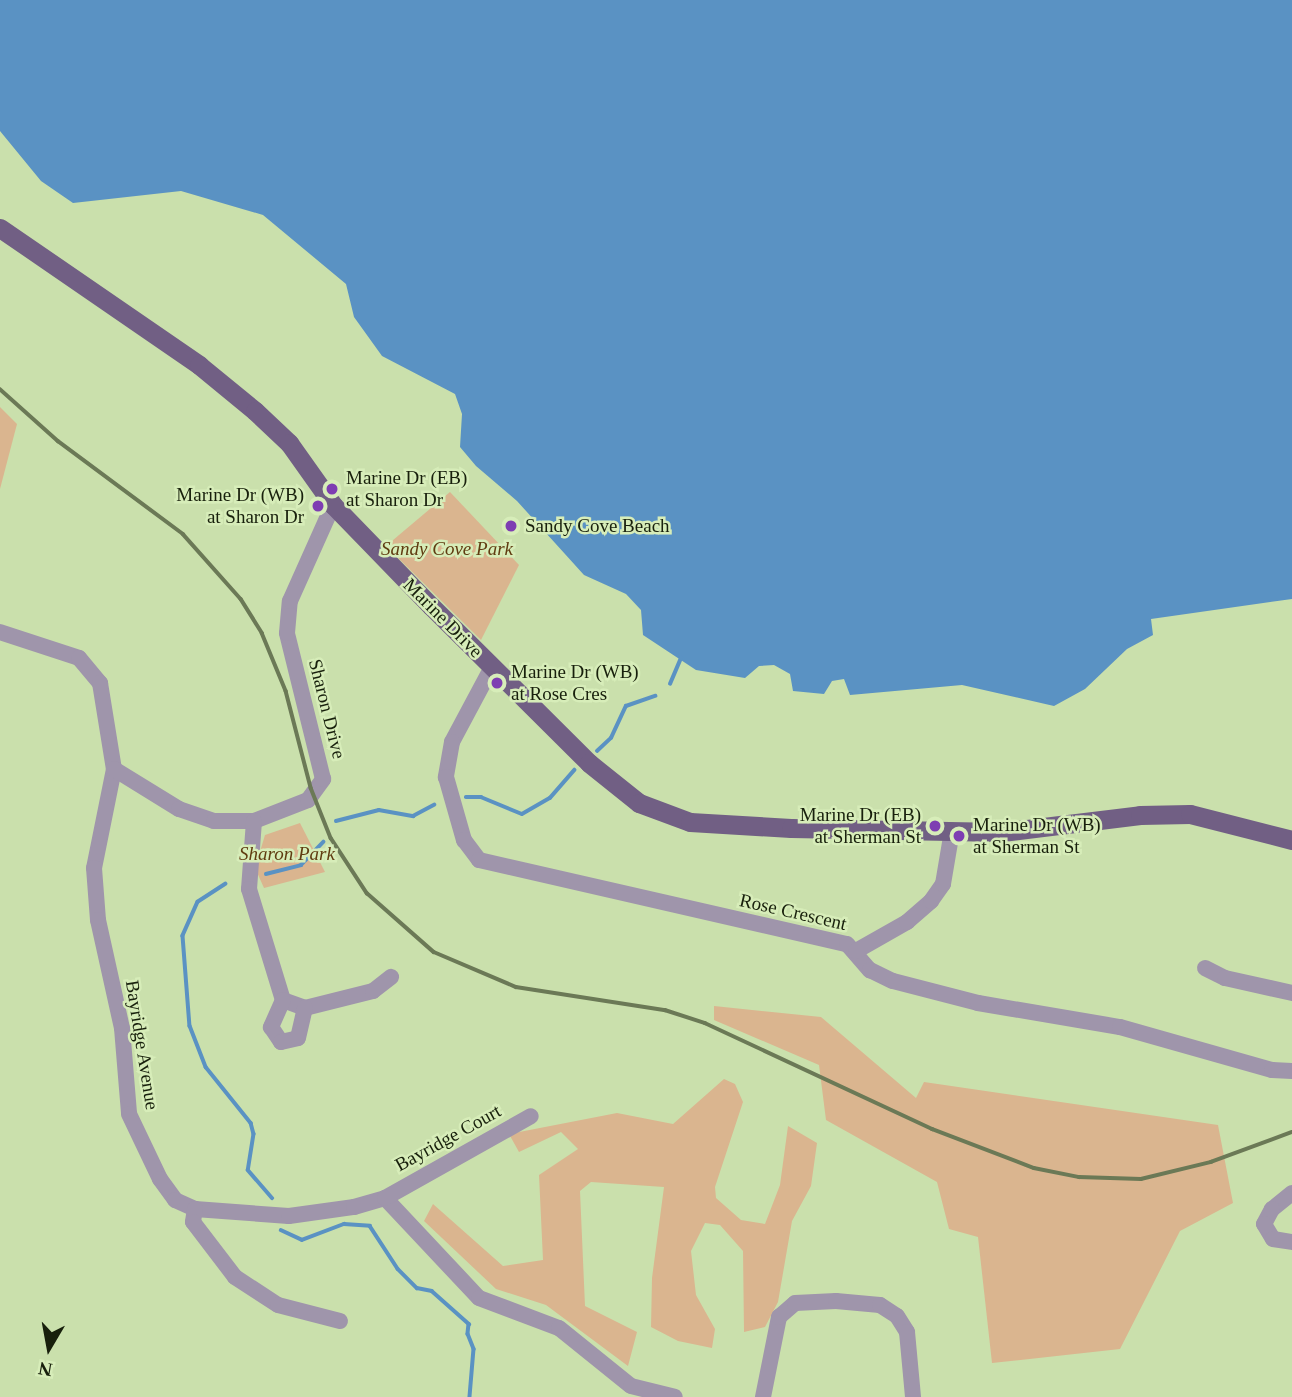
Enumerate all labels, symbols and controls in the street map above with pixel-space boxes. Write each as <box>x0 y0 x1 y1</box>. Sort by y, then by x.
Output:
place label: Marine Dr (EB) at Sharon Dr <box>346 467 467 511</box>
marker: Marine Dr (EB) at Sharon Dr <box>324 481 340 497</box>
place label: Marine Dr (WB) at Sharon Dr <box>176 484 304 528</box>
marker: Marine Dr (WB) at Sharon Dr <box>310 498 326 514</box>
place label: Sandy Cove Beach <box>525 515 670 537</box>
marker: Sandy Cove Beach <box>503 518 519 534</box>
park label: Sandy Cove Park <box>381 538 513 560</box>
street label: Marine Drive <box>399 574 487 662</box>
street label: Sharon Drive <box>304 657 350 761</box>
place label: Marine Dr (WB) at Rose Cres <box>511 661 639 705</box>
marker: Marine Dr (WB) at Rose Cres <box>489 675 505 691</box>
place label: Marine Dr (EB) at Sherman St <box>800 804 921 848</box>
place label: Marine Dr (WB) at Sherman St <box>973 814 1101 858</box>
marker: Marine Dr (EB) at Sherman St <box>927 818 943 834</box>
marker: Marine Dr (WB) at Sherman St <box>951 828 967 844</box>
park label: Sharon Park <box>239 843 335 865</box>
street label: Rose Crescent <box>737 889 849 935</box>
street label: Bayridge Avenue <box>120 978 164 1112</box>
street label: Bayridge Court <box>391 1100 505 1176</box>
north arrow <box>14 1313 84 1383</box>
text: N <box>37 1358 54 1381</box>

